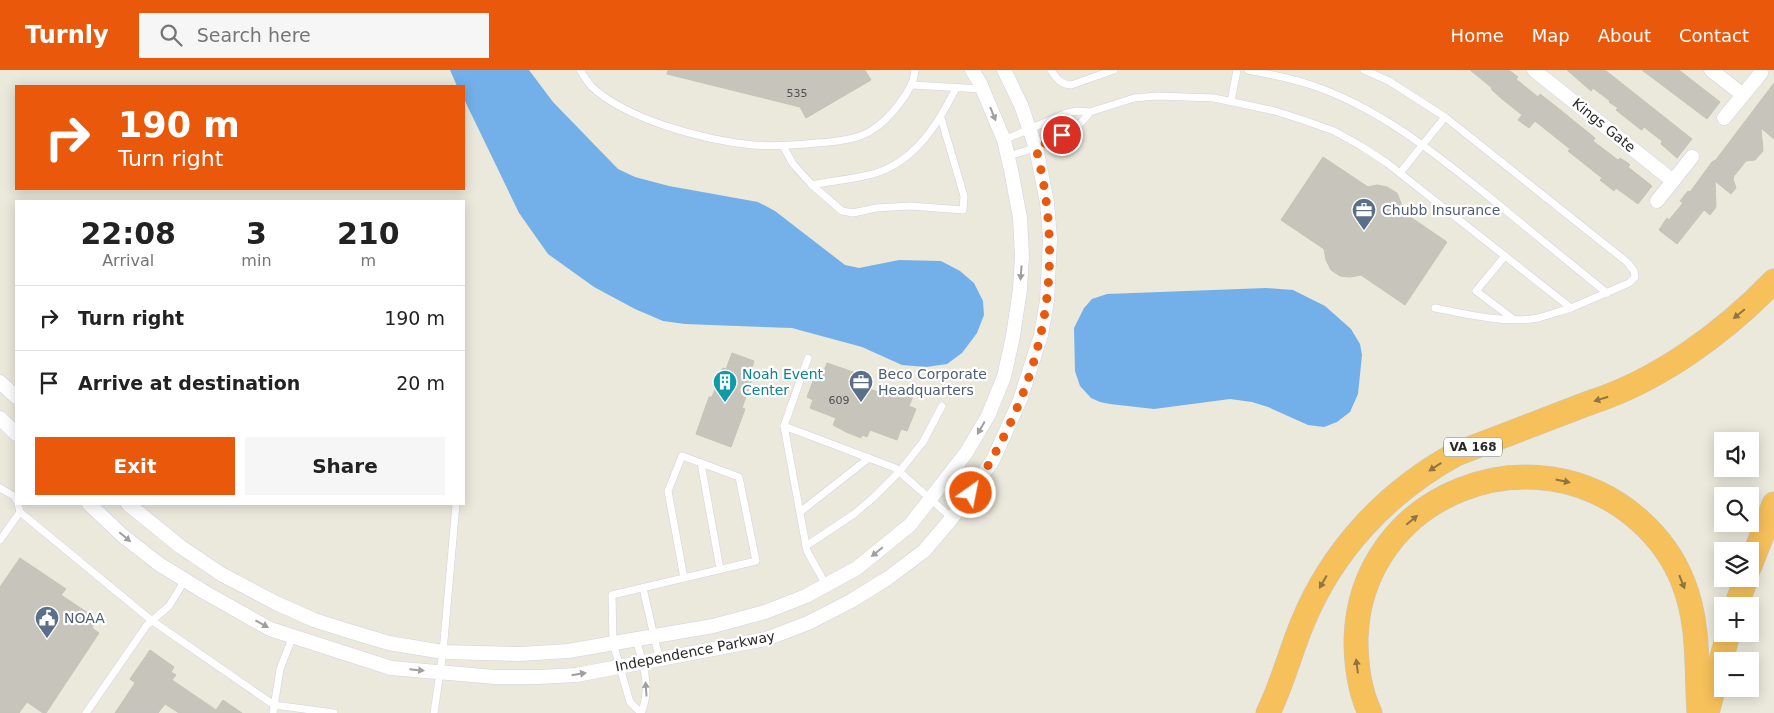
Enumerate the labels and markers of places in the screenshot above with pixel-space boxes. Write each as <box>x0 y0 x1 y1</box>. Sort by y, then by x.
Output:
pin <box>1041 114 1083 156</box>
office icon: Chubb Insurance <box>1351 197 1377 231</box>
place label: Chubb Insurance <box>1382 202 1500 218</box>
place label: Noah Event Center <box>742 366 824 398</box>
place label: Beco Corporate Headquarters <box>878 366 987 398</box>
building icon: Noah Event Center <box>712 369 738 403</box>
office icon: Beco Corporate Headquarters <box>848 369 874 403</box>
public building icon: NOAA <box>34 605 60 639</box>
place label: NOAA <box>64 610 105 626</box>

